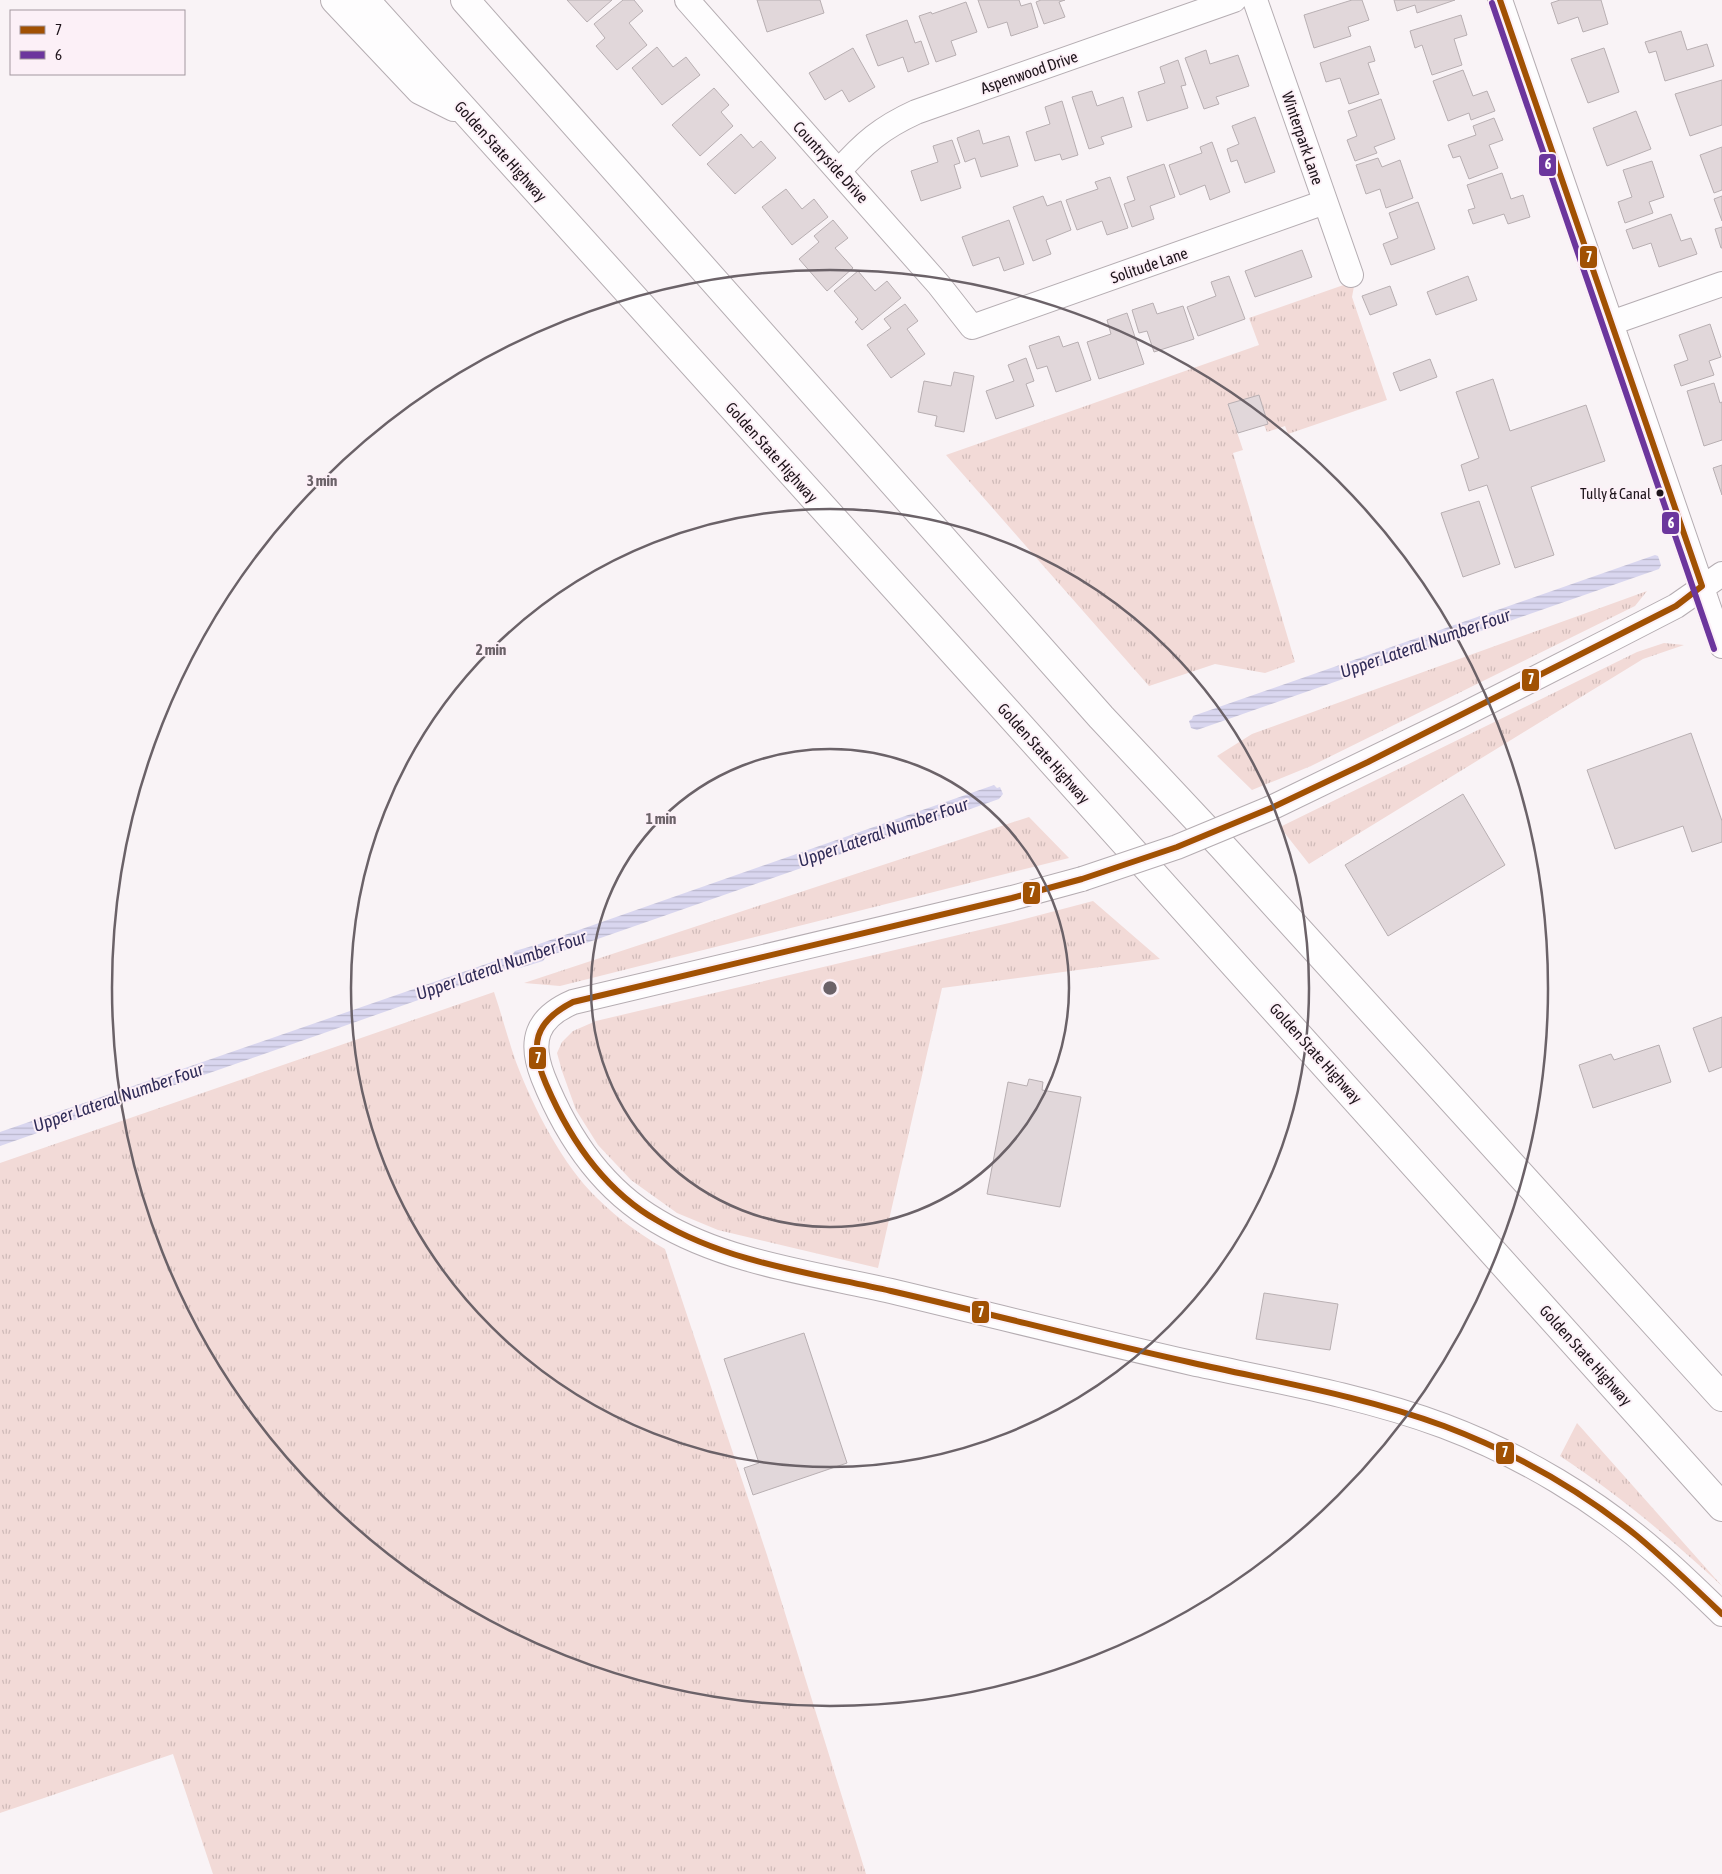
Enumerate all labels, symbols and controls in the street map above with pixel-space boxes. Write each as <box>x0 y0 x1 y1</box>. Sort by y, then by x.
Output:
legend <box>10 10 185 75</box>
text: 7 <box>55 21 62 38</box>
text: 6 <box>55 46 62 63</box>
street label: Aspenwood Drive <box>978 47 1080 98</box>
street label: Winterpark Lane <box>1278 89 1327 187</box>
street label: Golden State Highway <box>451 97 551 206</box>
street label: Countryside Drive <box>789 117 872 207</box>
line badge: 6 <box>1538 153 1557 177</box>
text: 6 <box>1545 156 1552 172</box>
street label: Solitude Lane <box>1108 243 1190 287</box>
line badge: 7 <box>1579 245 1598 269</box>
text: 7 <box>1586 249 1592 265</box>
street label: Golden State Highway <box>722 398 822 507</box>
text: 3 min <box>307 472 337 489</box>
place label: Tully & Canal <box>1580 485 1651 502</box>
marker: Tully & Canal <box>1655 488 1665 498</box>
line badge: 6 <box>1661 511 1680 535</box>
text: 6 <box>1668 515 1675 531</box>
water label: Upper Lateral Number Four <box>1337 604 1514 682</box>
text: 2 min <box>476 641 506 658</box>
line badge: 7 <box>1521 668 1540 692</box>
text: 7 <box>1528 671 1534 687</box>
street label: Golden State Highway <box>994 699 1094 808</box>
water label: Upper Lateral Number Four <box>795 793 972 871</box>
text: 1 min <box>646 810 676 827</box>
line badge: 7 <box>1022 881 1041 905</box>
text: 7 <box>1029 884 1035 900</box>
water label: Upper Lateral Number Four <box>413 926 590 1004</box>
centre of rings <box>821 979 839 997</box>
street label: Golden State Highway <box>1266 999 1366 1108</box>
line badge: 7 <box>528 1046 547 1070</box>
text: 7 <box>535 1050 541 1066</box>
water label: Upper Lateral Number Four <box>30 1058 207 1136</box>
line badge: 7 <box>971 1300 990 1324</box>
street label: Golden State Highway <box>1536 1301 1636 1410</box>
text: 7 <box>978 1304 984 1320</box>
line badge: 7 <box>1495 1441 1515 1465</box>
text: 7 <box>1502 1444 1508 1460</box>

